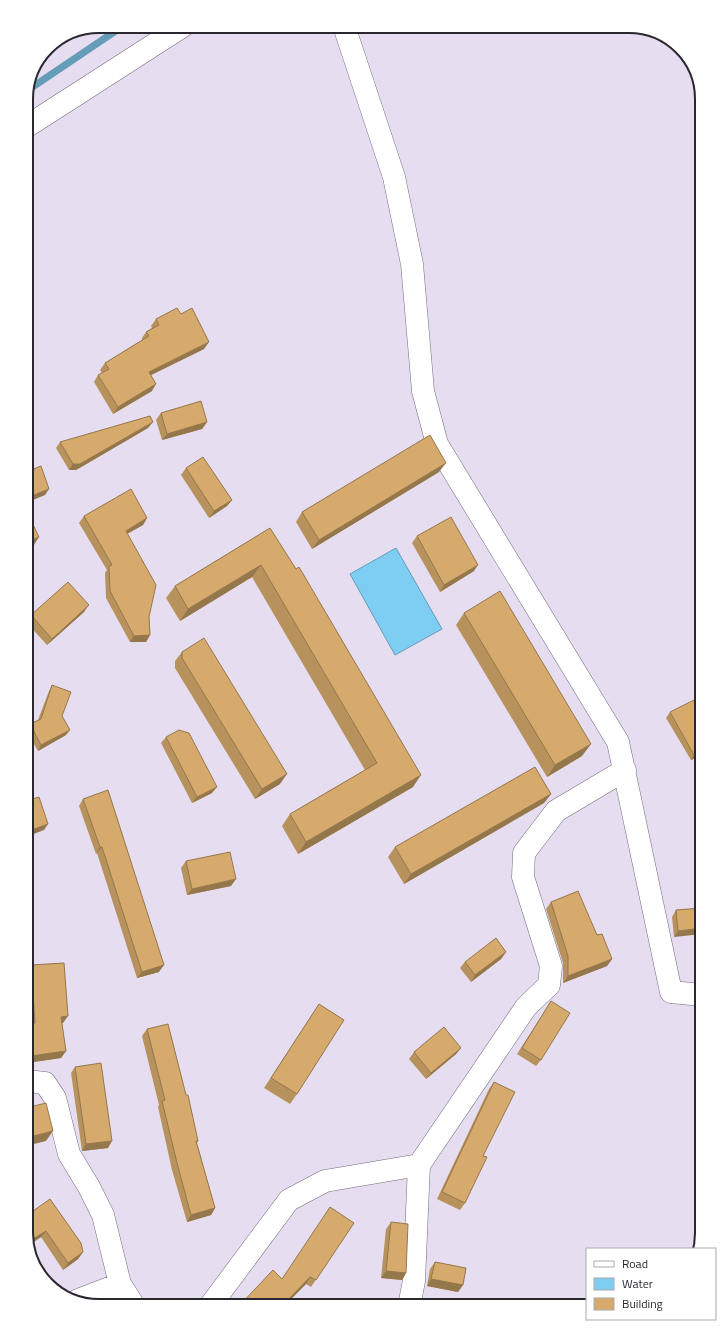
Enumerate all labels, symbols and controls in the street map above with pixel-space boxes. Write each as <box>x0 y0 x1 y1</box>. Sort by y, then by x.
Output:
legend <box>586 1248 716 1320</box>
text: Road <box>622 1254 648 1273</box>
text: Water <box>622 1274 653 1293</box>
text: Building <box>622 1294 663 1313</box>

